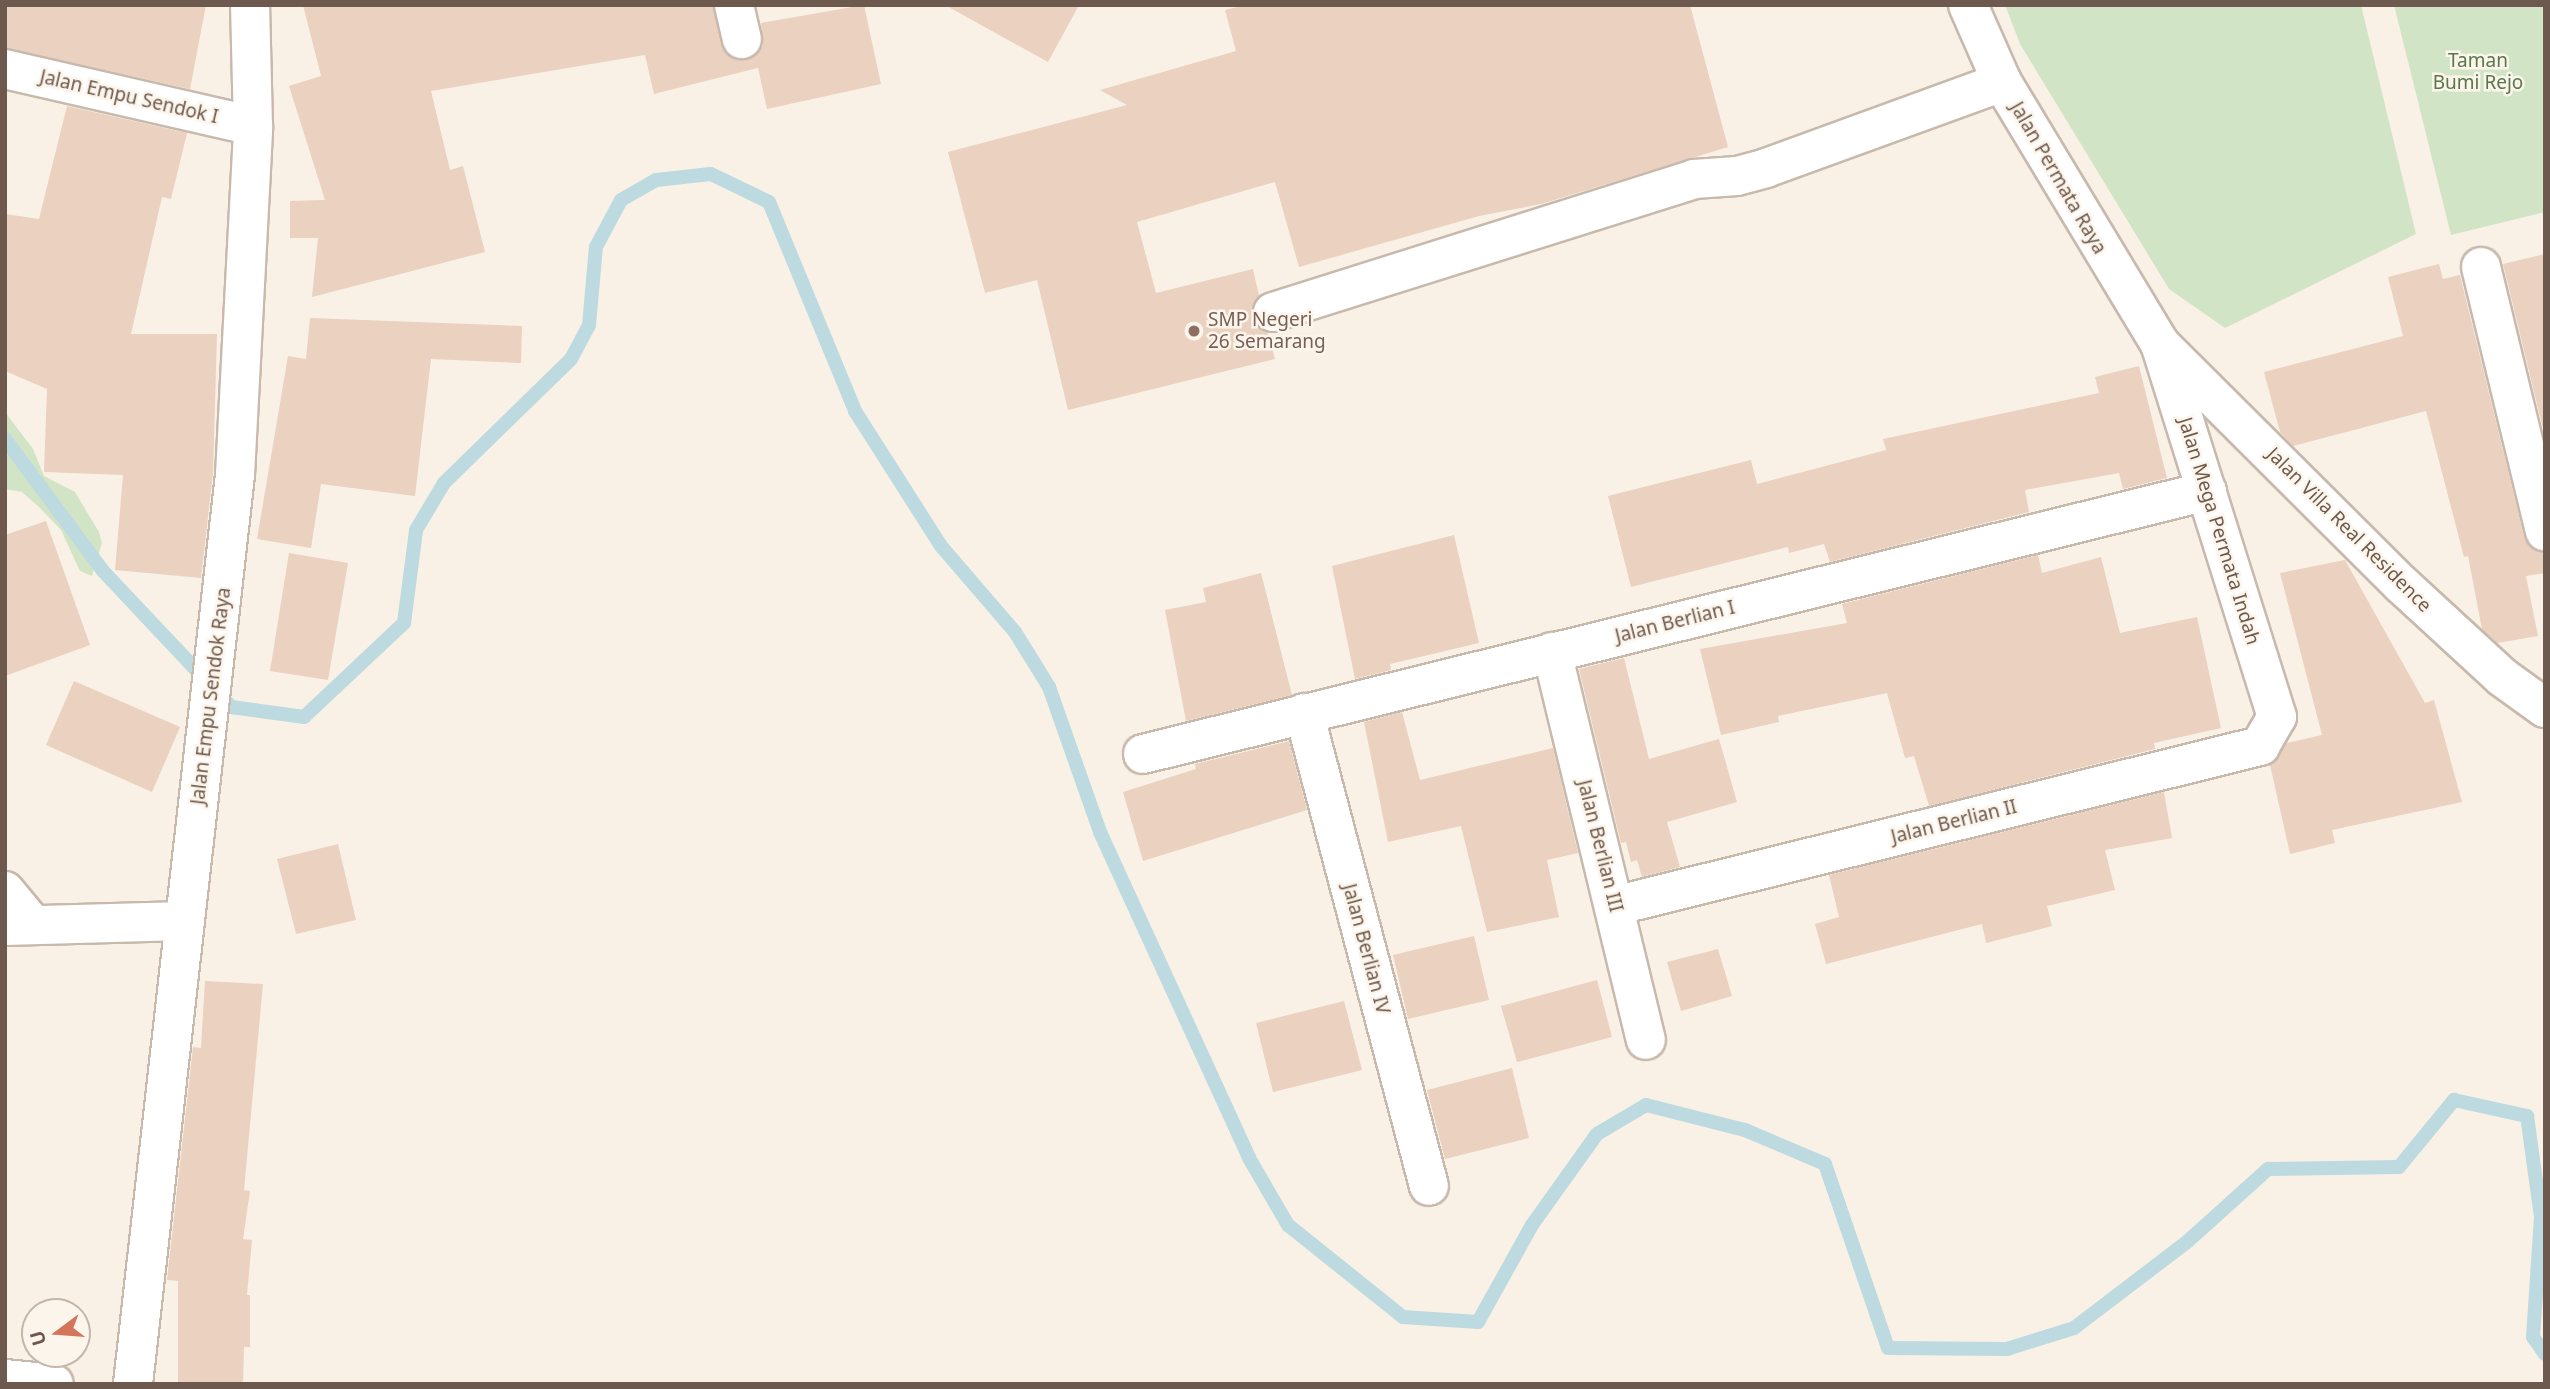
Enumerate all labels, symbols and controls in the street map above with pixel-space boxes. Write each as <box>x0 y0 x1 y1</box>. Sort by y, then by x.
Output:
park label: Taman Bumi Rejo <box>2433 50 2523 94</box>
street label: Jalan Empu Sendok I <box>38 65 220 129</box>
street label: Jalan Permata Raya <box>2005 98 2111 258</box>
place label: SMP Negeri 26 Semarang <box>1208 309 1326 353</box>
marker: SMP Negeri 26 Semarang <box>1186 323 1202 339</box>
street label: Jalan Mega Permata Indah <box>2174 415 2264 647</box>
street label: Jalan Villa Real Residence <box>2262 443 2436 617</box>
street label: Jalan Empu Sendok Raya <box>186 586 236 806</box>
street label: Jalan Berlian I <box>1613 596 1737 648</box>
street label: Jalan Berlian III <box>1573 778 1627 914</box>
street label: Jalan Berlian II <box>1889 795 2019 849</box>
street label: Jalan Berlian IV <box>1338 881 1394 1017</box>
north arrow <box>21 1298 91 1368</box>
text: U <box>23 1328 52 1349</box>

